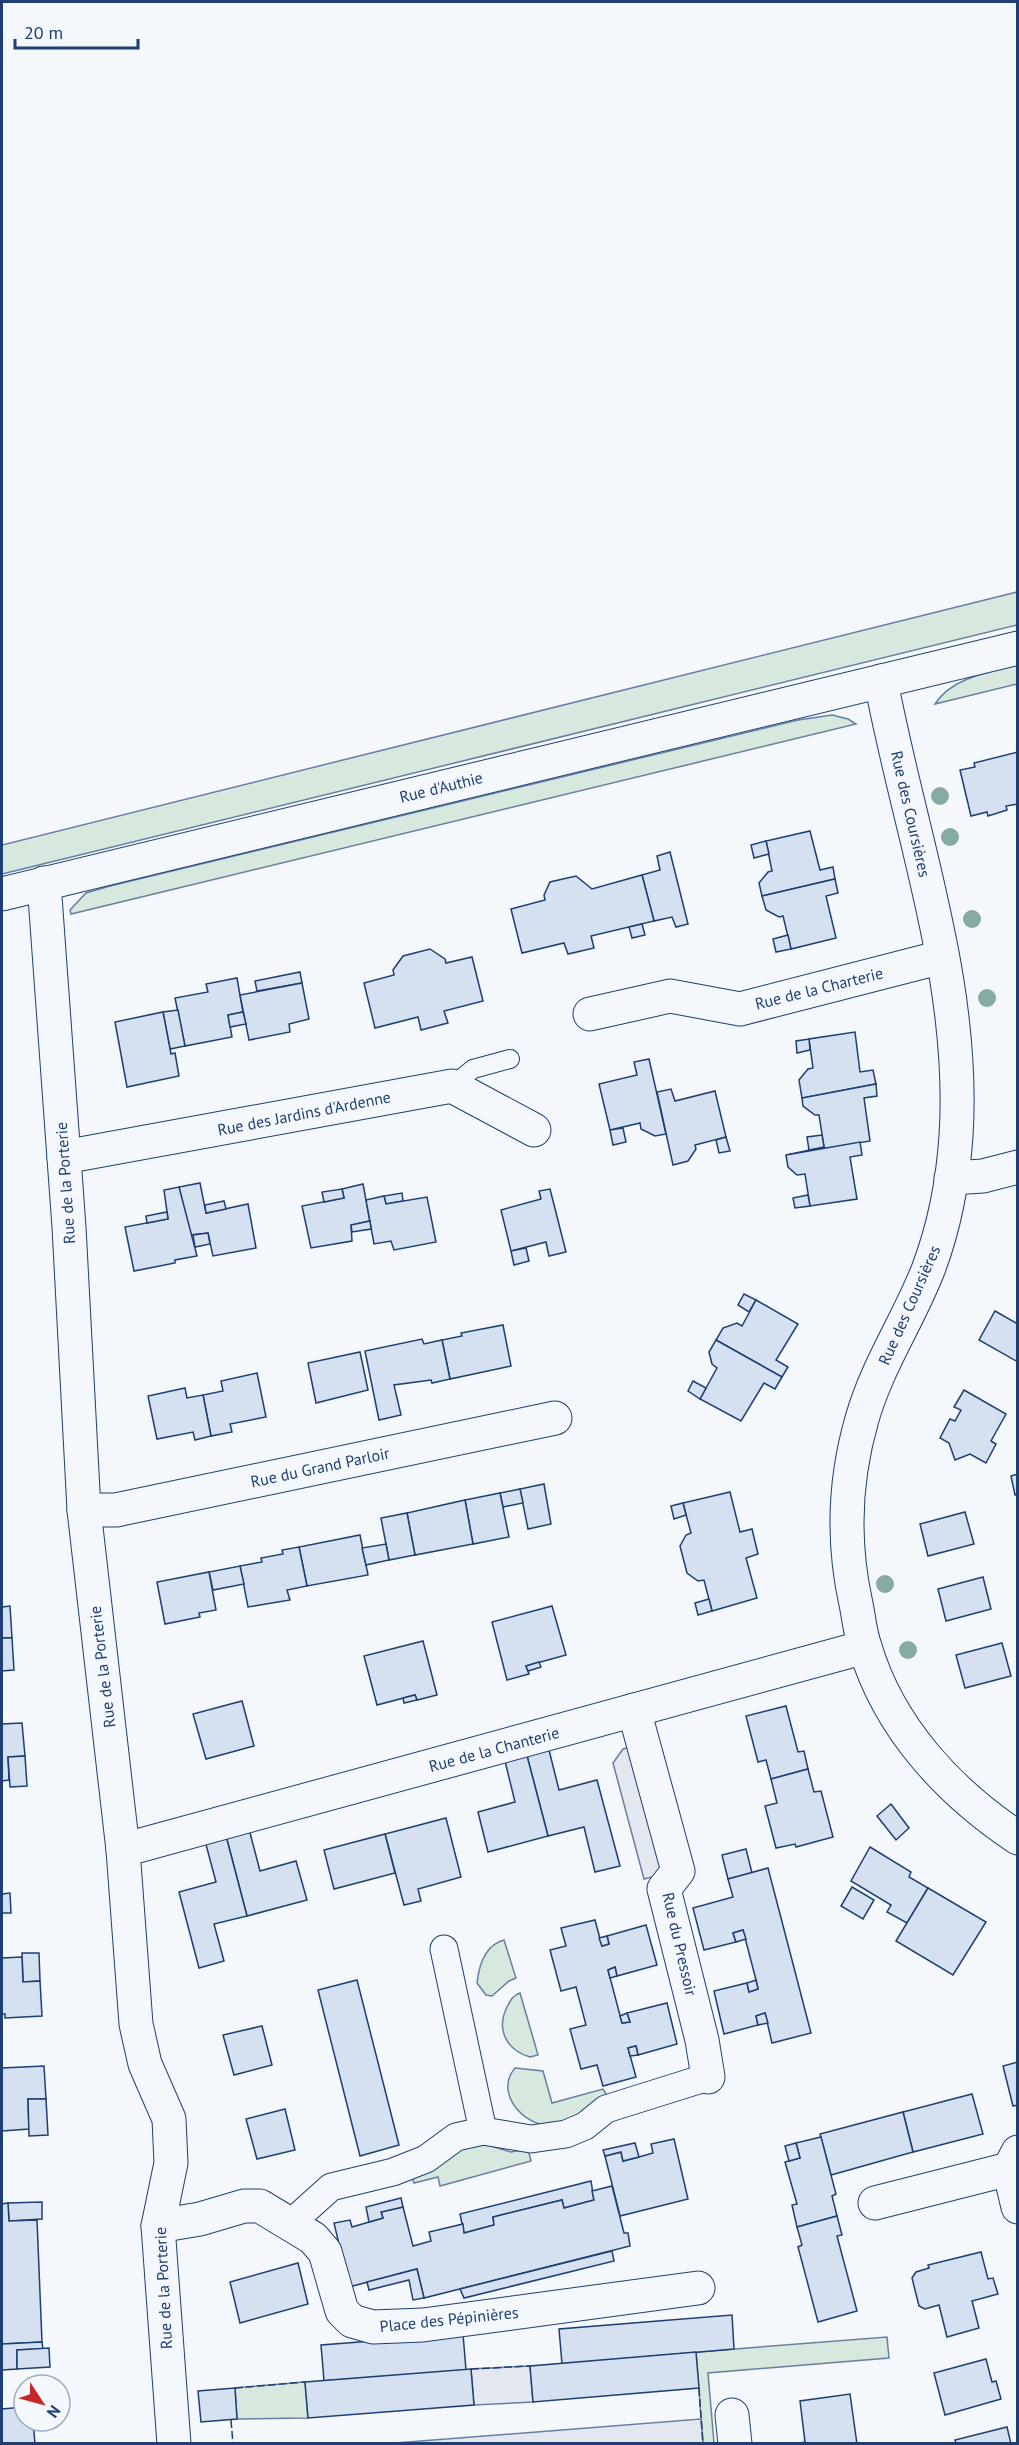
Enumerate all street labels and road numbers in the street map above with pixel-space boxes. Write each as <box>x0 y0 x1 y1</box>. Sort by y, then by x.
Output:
street label: Rue des Coursières <box>887 749 935 879</box>
street label: Rue d'Authie <box>397 767 485 807</box>
street label: Rue de la Charterie <box>753 962 885 1014</box>
street label: Rue des Jardins d'Ardenne <box>216 1086 392 1140</box>
street label: Rue de la Porterie <box>51 1121 79 1245</box>
street label: Rue des Coursières <box>874 1242 944 1368</box>
street label: Rue du Grand Parloir <box>249 1442 392 1491</box>
street label: Rue de la Porterie <box>85 1605 119 1729</box>
street label: Rue de la Chanterie <box>427 1722 561 1776</box>
street label: Rue du Pressoir <box>658 1890 702 1998</box>
street label: Rue de la Porterie <box>150 2226 176 2350</box>
street label: Place des Pépinières <box>379 2302 520 2336</box>

